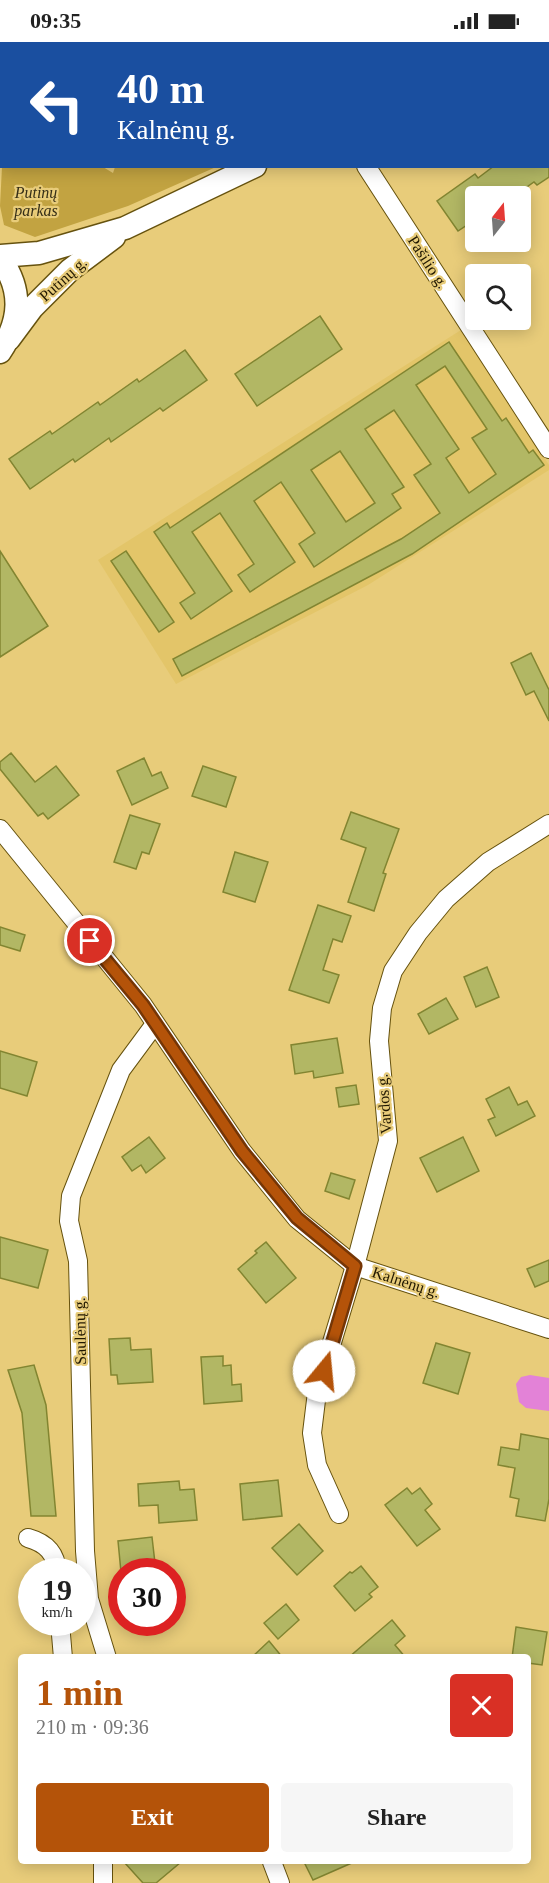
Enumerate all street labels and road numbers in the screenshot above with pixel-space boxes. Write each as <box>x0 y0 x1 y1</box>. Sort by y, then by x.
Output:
street label: Pašilio g. <box>404 232 451 292</box>
street label: Putinų g. <box>36 253 91 305</box>
street label: Vardos g. <box>373 1073 396 1135</box>
street label: Kalnėnų g. <box>370 1263 442 1302</box>
street label: Saulėnų g. <box>71 1297 90 1365</box>

